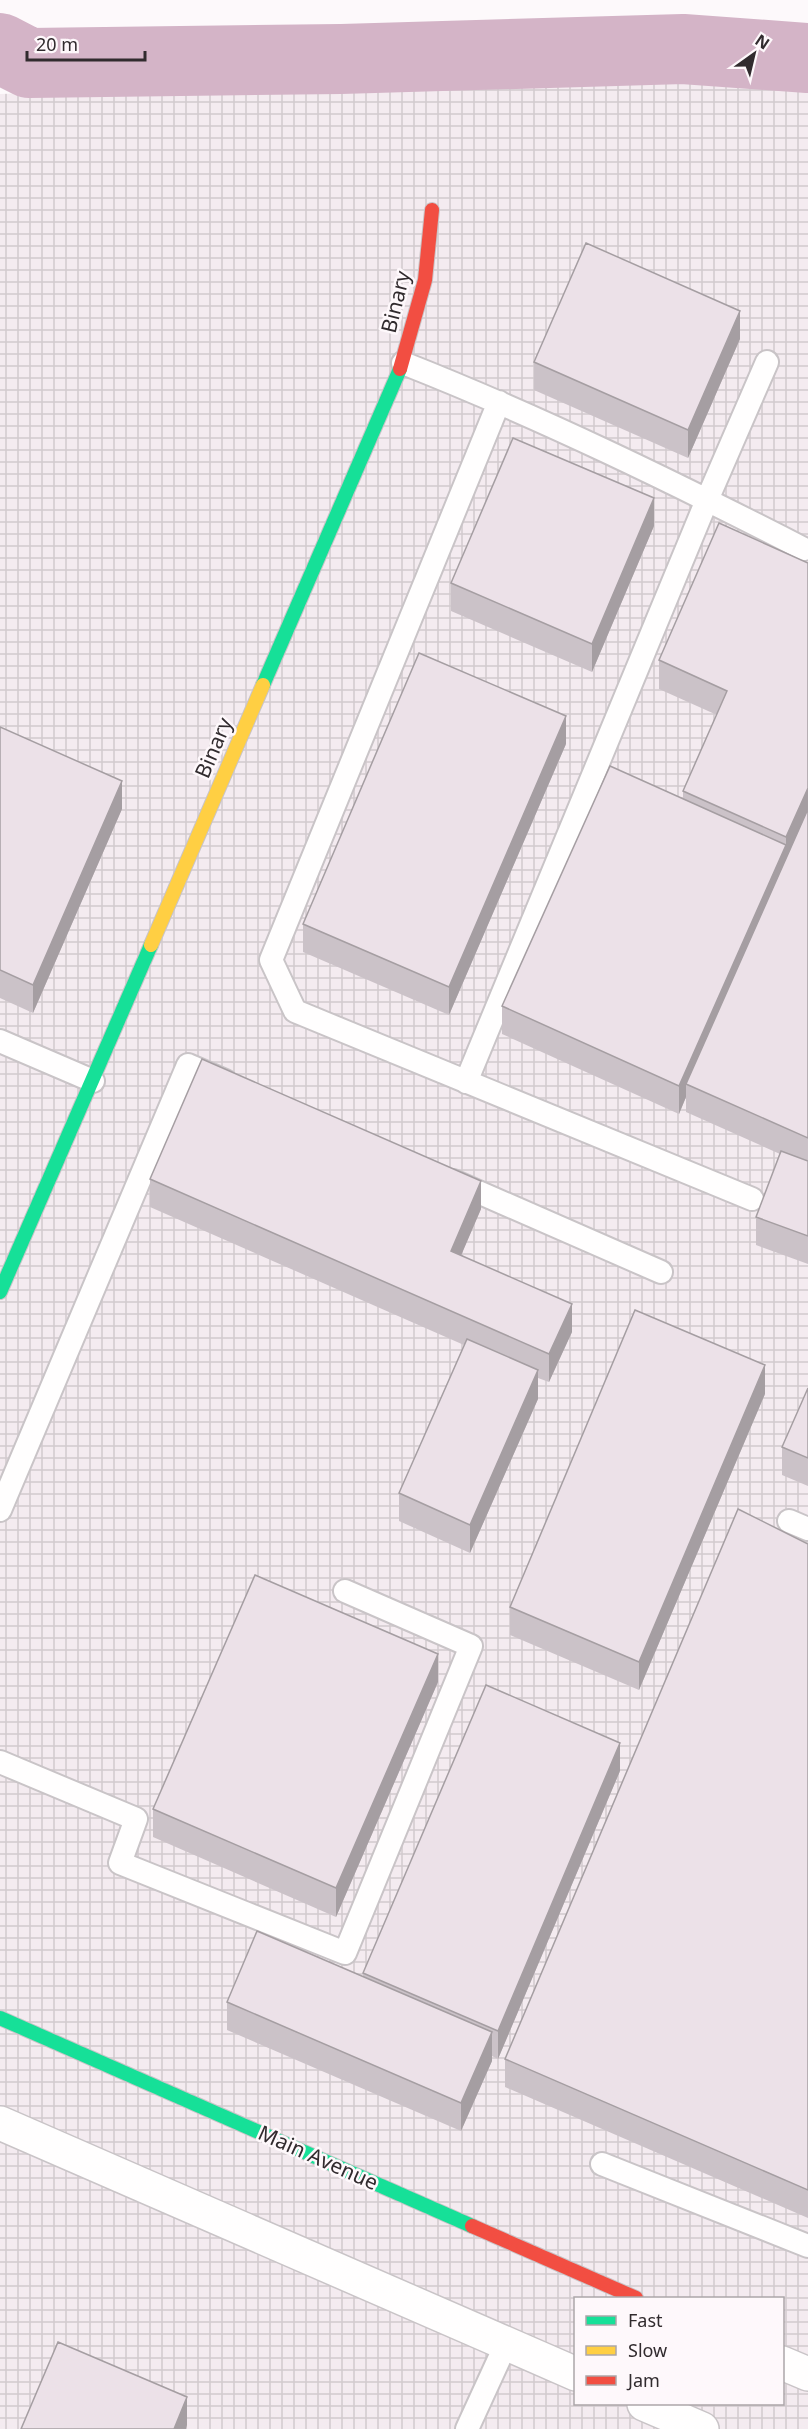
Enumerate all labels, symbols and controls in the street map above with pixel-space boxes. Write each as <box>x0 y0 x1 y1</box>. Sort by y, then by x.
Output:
scale bar <box>27 24 146 62</box>
north arrow <box>724 24 784 84</box>
text: N <box>751 29 774 54</box>
text: 20 m <box>36 32 78 56</box>
street label: Binary <box>374 267 416 336</box>
street label: Binary <box>188 713 238 782</box>
street label: Main Avenue <box>254 2118 383 2196</box>
legend <box>574 2297 784 2405</box>
text: Fast <box>628 2308 663 2332</box>
text: Slow <box>628 2338 667 2362</box>
text: Jam <box>626 2368 660 2392</box>

